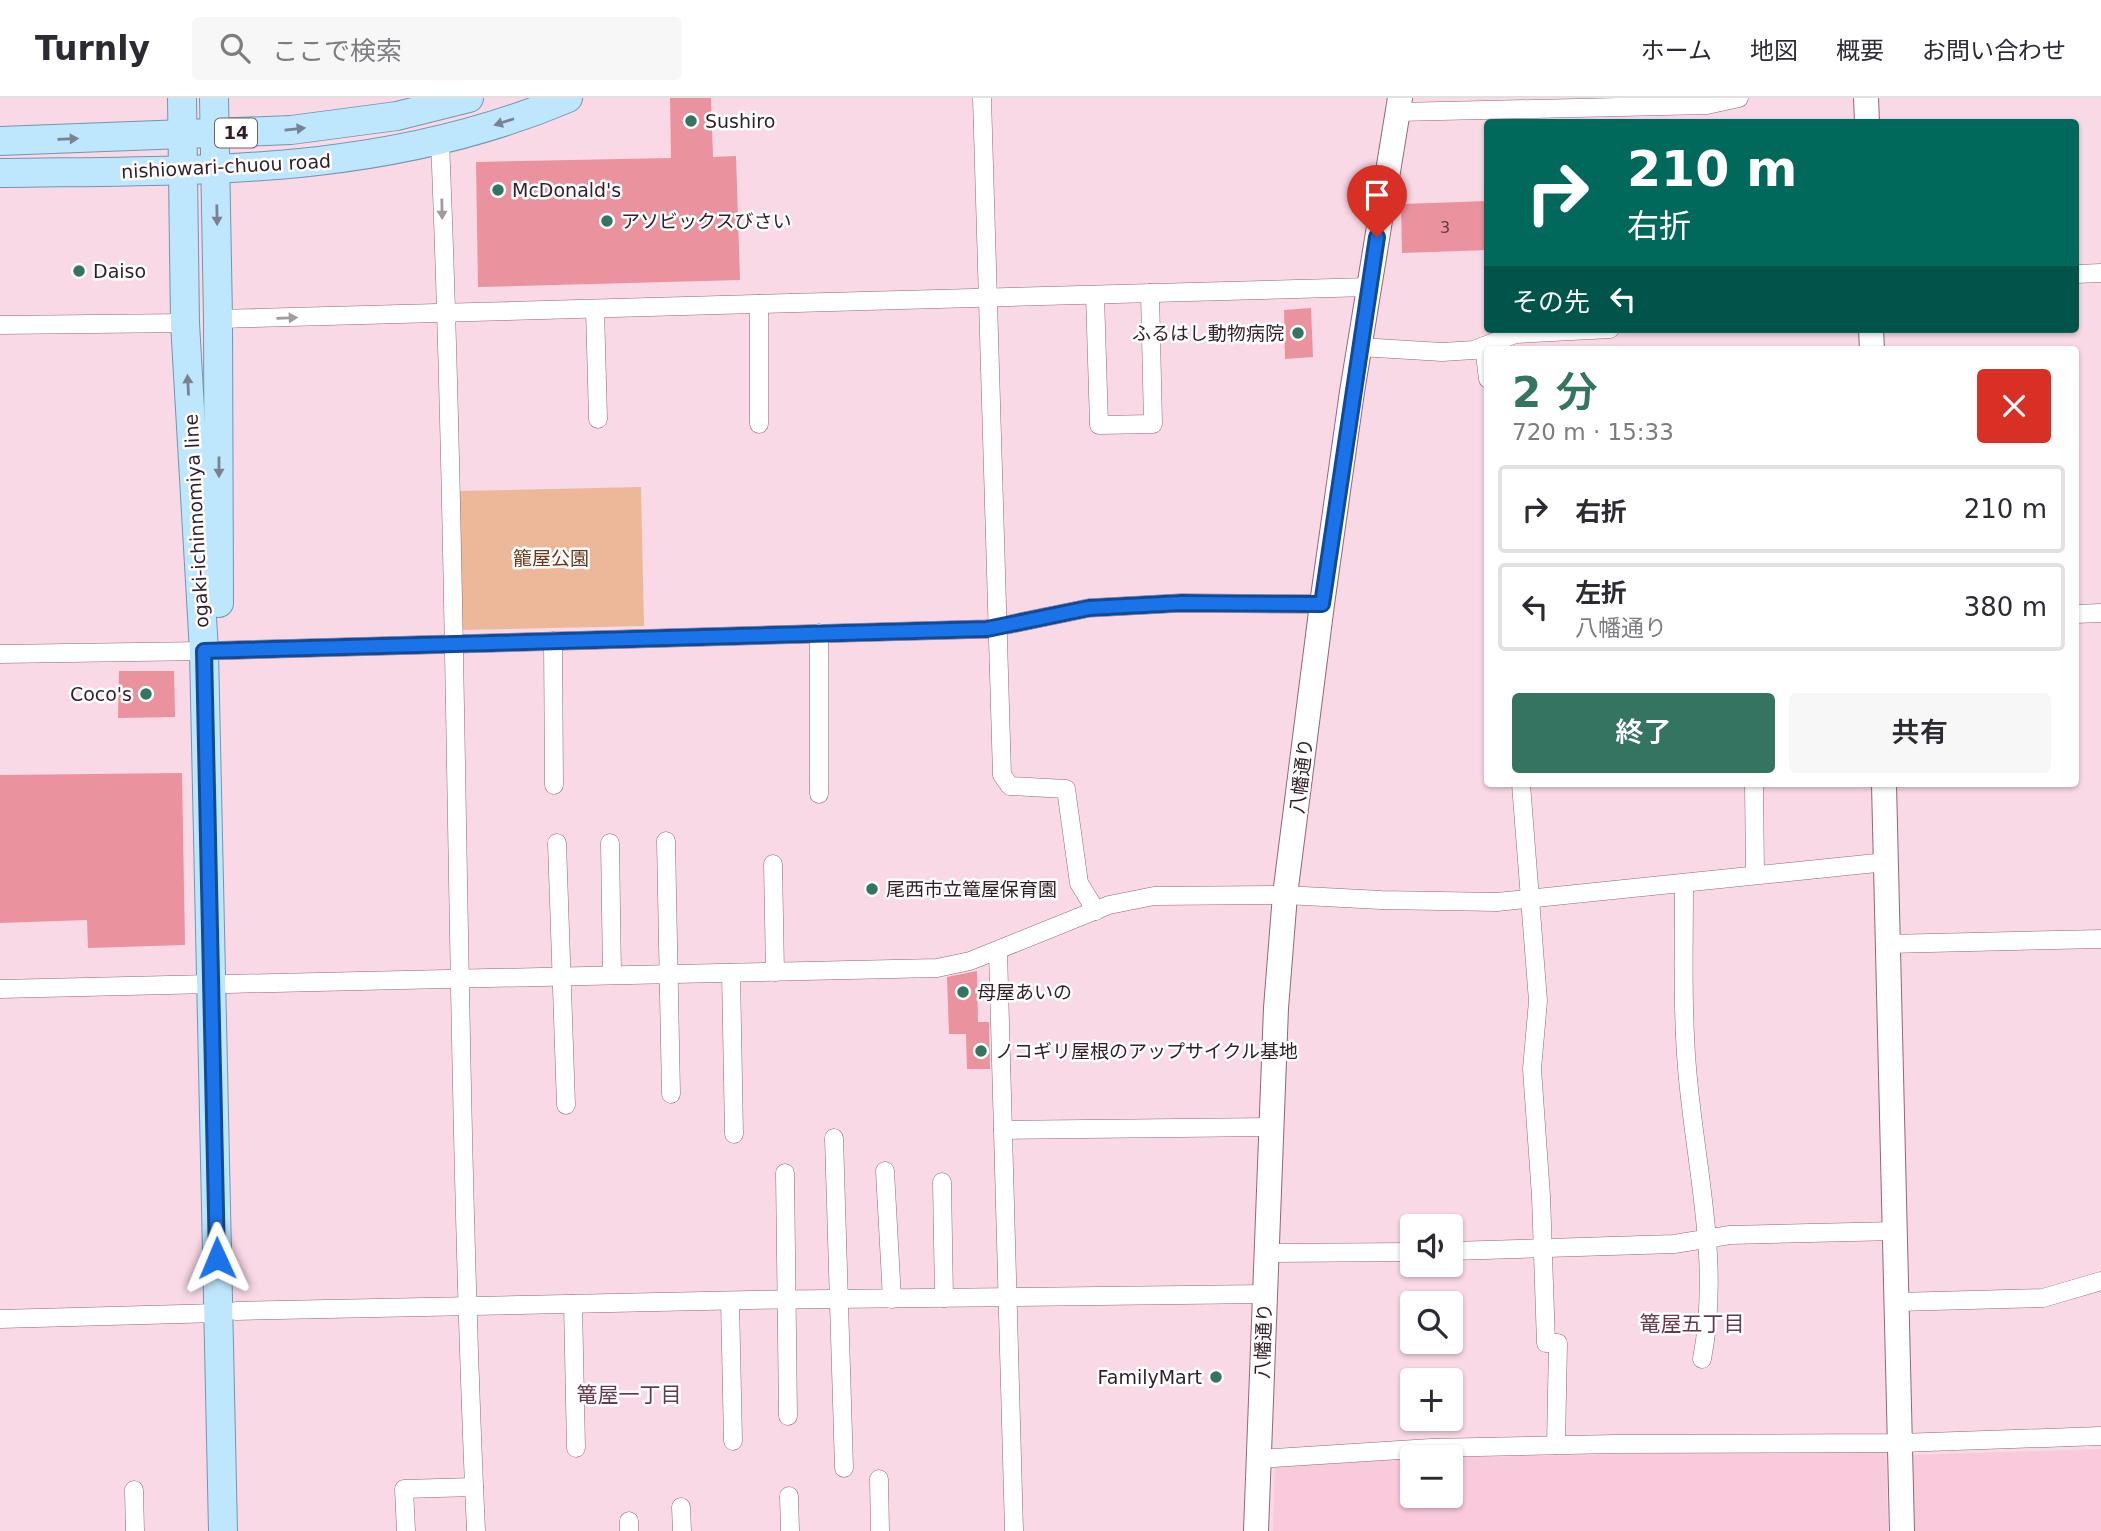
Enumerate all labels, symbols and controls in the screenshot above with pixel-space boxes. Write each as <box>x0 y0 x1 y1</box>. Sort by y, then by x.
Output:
search box <box>192 17 682 80</box>
text: Turnly <box>35 29 150 68</box>
icon: search <box>216 29 254 67</box>
text: ここで検索 <box>272 36 402 66</box>
text: ホーム <box>1641 37 1712 65</box>
text: 地図 <box>1750 37 1798 65</box>
text: 概要 <box>1836 37 1884 65</box>
text: お問い合わせ <box>1922 37 2066 65</box>
place label: Sushiro <box>705 110 775 132</box>
marker: Sushiro <box>683 113 699 129</box>
one-way arrow <box>494 117 515 128</box>
road number: 14 <box>215 118 257 148</box>
one-way arrow <box>285 124 307 135</box>
one-way arrow <box>57 133 79 144</box>
text: 210 m <box>1627 141 1797 198</box>
icon: right <box>1512 147 1603 238</box>
street label: nishiowari-chuou road <box>120 150 332 182</box>
pin <box>1347 165 1407 237</box>
icon: arrive <box>1358 176 1396 214</box>
place label: McDonald's <box>512 179 621 201</box>
marker: McDonald's <box>490 182 506 198</box>
one-way arrow <box>437 199 448 221</box>
one-way arrow <box>211 204 223 226</box>
text: 右折 <box>1627 207 1691 245</box>
place label: アソビックスびさい <box>621 210 791 232</box>
marker: アソビックスびさい <box>599 213 615 229</box>
house number: 3 <box>1440 218 1450 237</box>
place label: Daiso <box>93 260 146 282</box>
marker: Daiso <box>71 263 87 279</box>
icon: left <box>1604 280 1642 318</box>
text: その先 <box>1512 287 1590 317</box>
one-way arrow <box>276 312 298 323</box>
place label: ふるはし動物病院 <box>1132 322 1284 344</box>
marker: ふるはし動物病院 <box>1290 325 1306 341</box>
text: 2 分 <box>1512 368 1598 417</box>
button: close <box>1977 369 2051 443</box>
one-way arrow <box>183 374 194 396</box>
street label: ogaki-ichinnomiya line <box>179 413 213 629</box>
text: 720 m · 15:33 <box>1512 419 1674 445</box>
one-way arrow <box>213 456 225 478</box>
icon: right <box>1516 490 1554 528</box>
text: 210 m <box>1964 494 2047 524</box>
text: 右折 <box>1575 497 1627 527</box>
park label: 籠屋公園 <box>513 547 589 569</box>
text: 左折 <box>1575 578 1627 608</box>
icon: left <box>1516 588 1554 626</box>
text: 380 m <box>1964 592 2047 622</box>
text: 八幡通り <box>1575 615 1667 641</box>
place label: Coco's <box>70 683 132 705</box>
marker: Coco's <box>138 686 154 702</box>
button: 終了 <box>1512 693 1775 773</box>
button: 共有 <box>1789 693 2051 773</box>
street label: 八幡通り <box>1285 737 1317 815</box>
place label: 尾西市立篭屋保育園 <box>886 878 1057 900</box>
marker: 尾西市立篭屋保育園 <box>864 881 880 897</box>
place label: 母屋あいの <box>977 981 1072 1003</box>
marker: 母屋あいの <box>955 984 971 1000</box>
place label: ノコギリ屋根のアップサイクル基地 <box>995 1040 1298 1062</box>
marker: ノコギリ屋根のアップサイクル基地 <box>973 1043 989 1059</box>
map controls <box>1400 1214 1463 1508</box>
button: sound <box>1400 1214 1463 1277</box>
position arrow <box>180 1221 254 1295</box>
button: search <box>1400 1291 1463 1354</box>
street label: 八幡通り <box>1251 1303 1275 1379</box>
district label: 篭屋五丁目 <box>1640 1312 1745 1336</box>
place label: FamilyMart <box>1098 1366 1202 1388</box>
button: + <box>1400 1368 1463 1431</box>
marker: FamilyMart <box>1208 1369 1224 1385</box>
district label: 篭屋一丁目 <box>577 1383 682 1407</box>
button: − <box>1400 1445 1463 1508</box>

